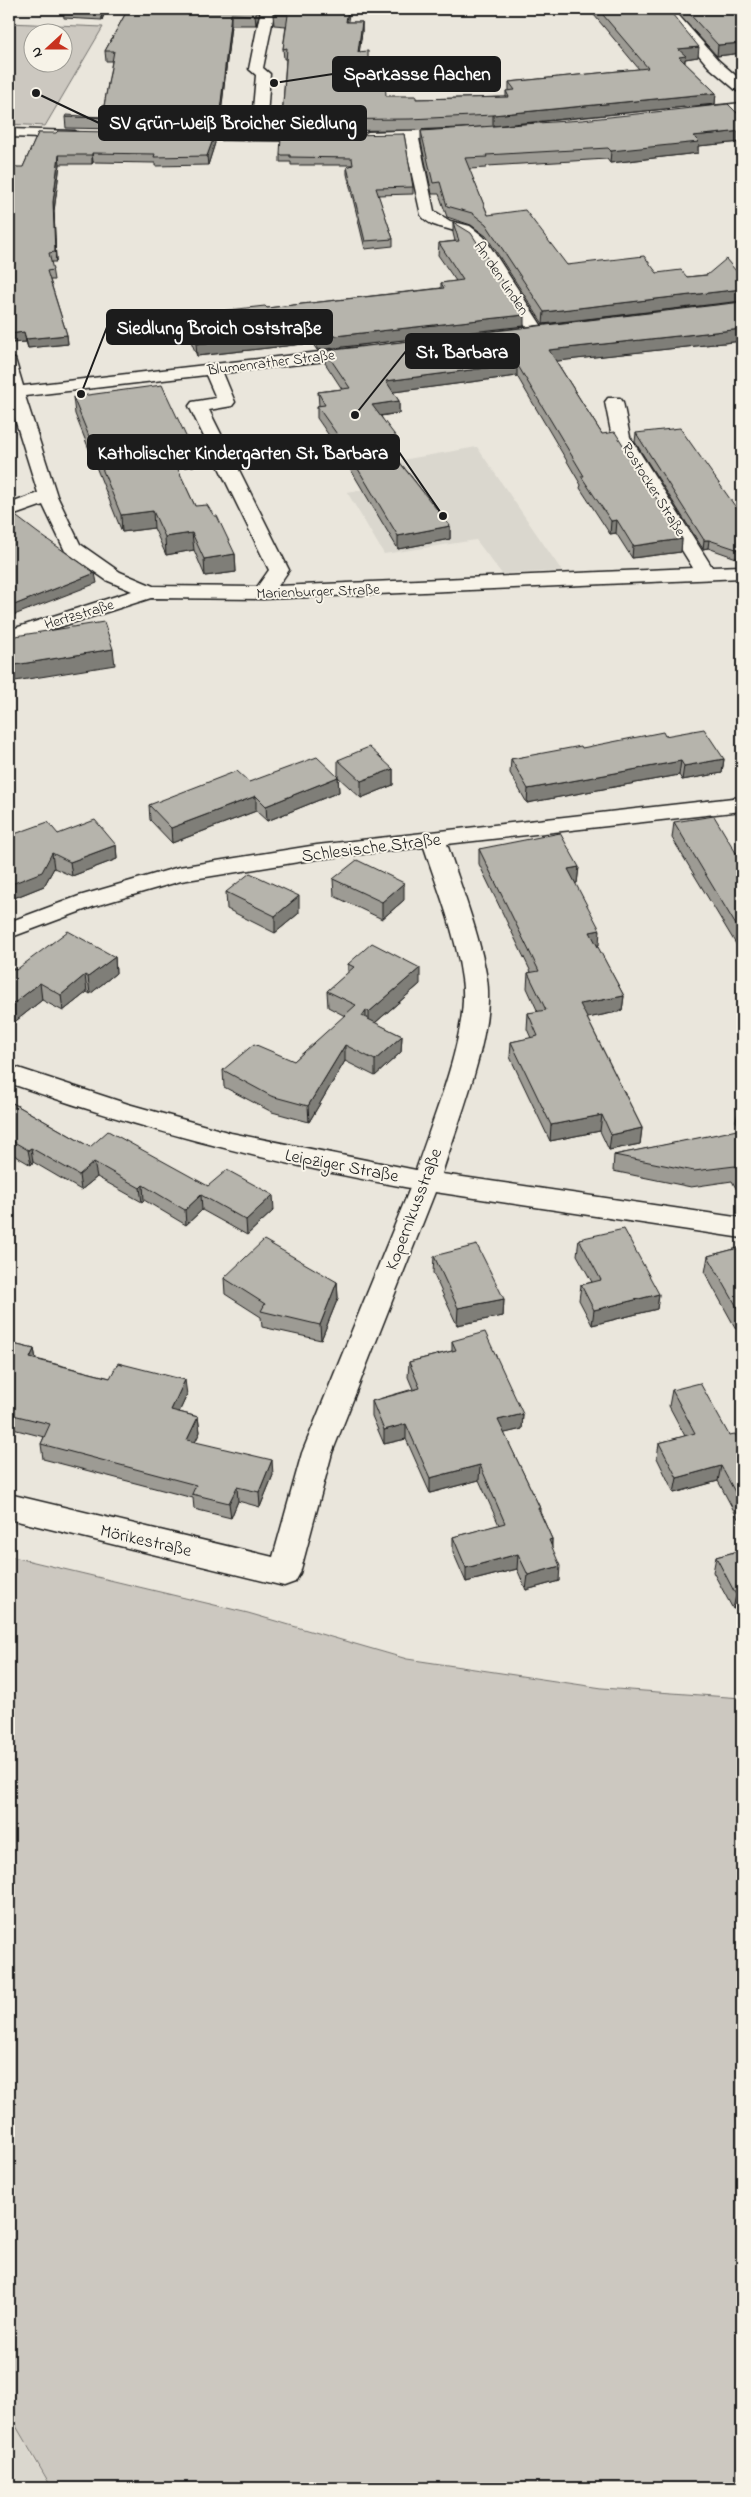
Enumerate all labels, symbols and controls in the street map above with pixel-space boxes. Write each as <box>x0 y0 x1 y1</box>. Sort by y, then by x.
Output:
north arrow <box>22 22 72 72</box>
text: N <box>26 44 49 60</box>
callout: Sparkasse Aachen <box>333 57 500 91</box>
text: Sparkasse Aachen <box>343 62 491 89</box>
callout: SV Grün-Weiß Broicher Siedlung <box>99 106 366 140</box>
text: SV Grün-Weiß Broicher Siedlung <box>109 111 357 140</box>
street label: An den Linden <box>468 237 534 320</box>
callout: Siedlung Broich Oststraße <box>107 310 332 344</box>
text: Siedlung Broich Oststraße <box>117 316 322 345</box>
callout: St. Barbara <box>406 334 519 368</box>
text: St. Barbara <box>416 340 508 367</box>
street label: Blumenrather Straße <box>205 344 336 382</box>
callout: Katholischer Kindergarten St. Barbara <box>88 435 399 469</box>
street label: Rostocker Straße <box>615 438 691 541</box>
text: Katholischer Kindergarten St. Barbara <box>98 441 388 470</box>
street label: Marienburger Straße <box>256 579 381 606</box>
street label: Hertzstraße <box>42 594 117 636</box>
street label: Schlesische Straße <box>300 827 443 870</box>
street label: Leipziger Straße <box>282 1143 402 1192</box>
street label: Kopernikusstraße <box>380 1144 450 1275</box>
street label: Mörikestraße <box>97 1519 195 1565</box>

